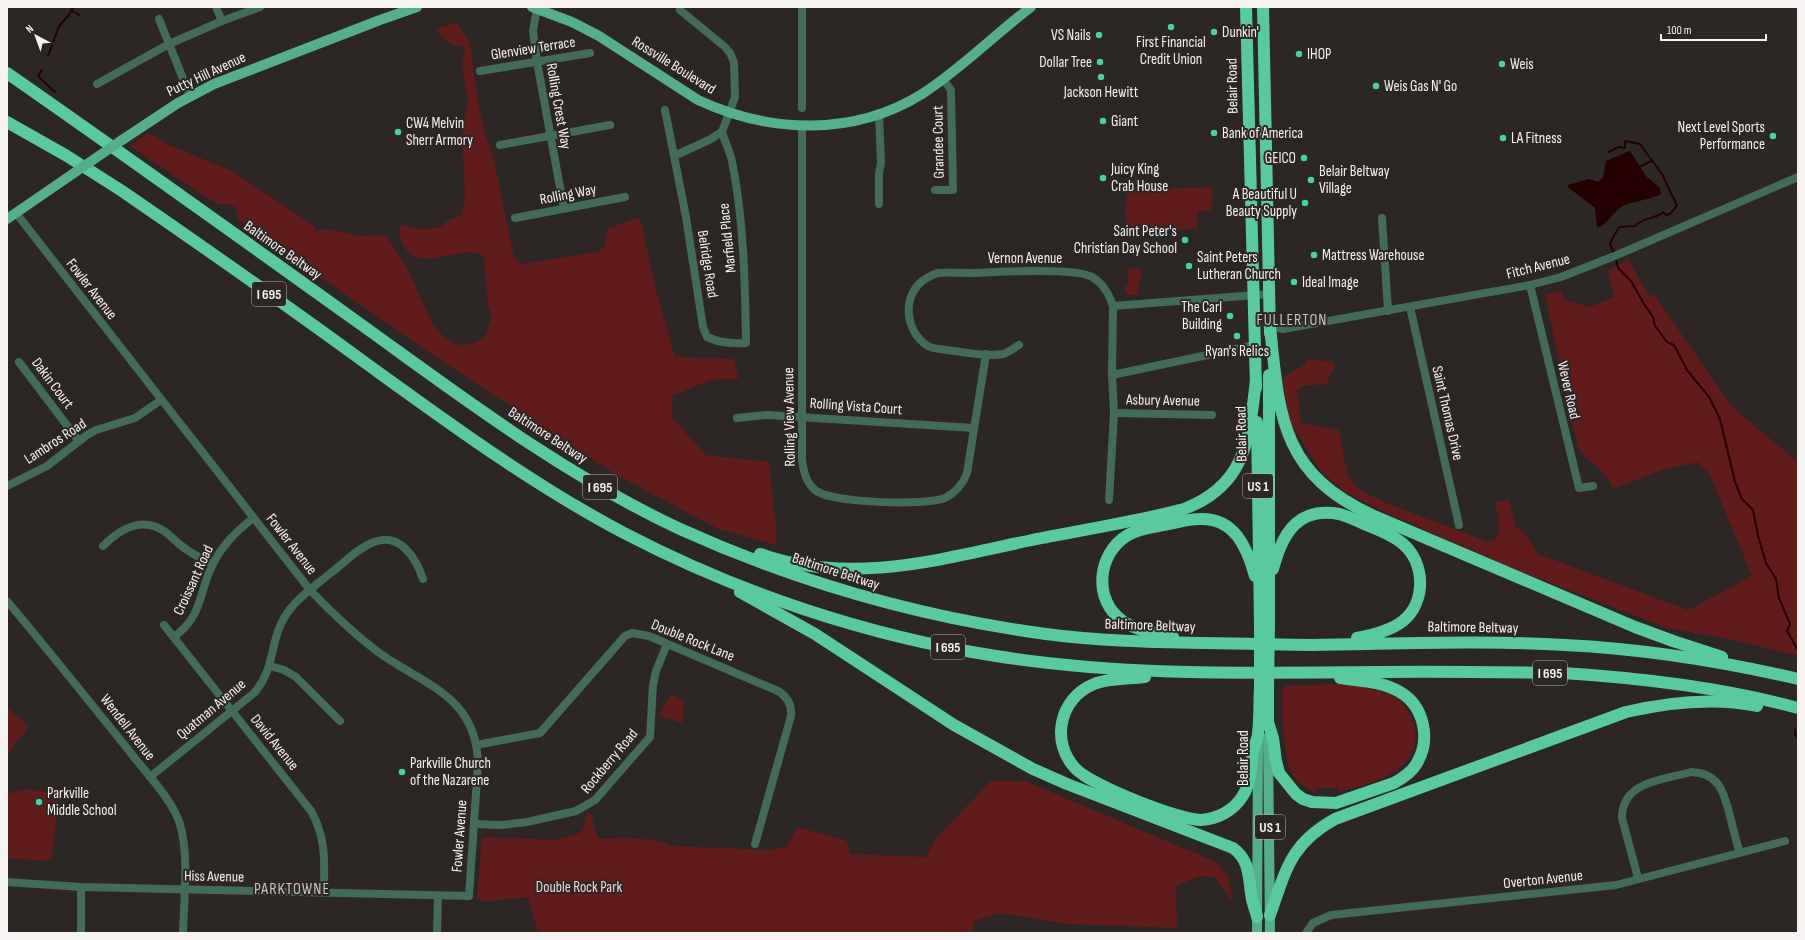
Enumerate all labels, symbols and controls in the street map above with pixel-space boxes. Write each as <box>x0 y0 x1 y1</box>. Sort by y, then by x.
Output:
north arrow <box>16 16 56 56</box>
scale bar <box>1661 16 1766 42</box>
text: N <box>23 22 36 36</box>
marker: First Financial Credit Union <box>1166 22 1176 32</box>
place label: Dunkin' <box>1222 23 1259 42</box>
text: 100 m <box>1667 23 1692 38</box>
place label: VS Nails <box>1051 26 1091 45</box>
marker: Dunkin' <box>1209 27 1219 37</box>
marker: VS Nails <box>1094 30 1104 40</box>
street label: Glenview Terrace <box>489 32 577 65</box>
street label: Rossville Boulevard <box>628 32 719 99</box>
place label: First Financial Credit Union <box>1136 33 1206 69</box>
place label: IHOP <box>1307 45 1331 64</box>
street label: Putty Hill Avenue <box>164 48 249 101</box>
marker: IHOP <box>1294 49 1304 59</box>
place label: Dollar Tree <box>1039 53 1092 72</box>
place label: Weis <box>1510 55 1534 74</box>
marker: Dollar Tree <box>1095 57 1105 67</box>
street label: Belair Road <box>1223 58 1242 114</box>
marker: Weis <box>1497 59 1507 69</box>
street label: Rolling Crest Way <box>542 62 575 151</box>
marker: Jackson Hewitt <box>1096 72 1106 82</box>
place label: Weis Gas N' Go <box>1384 77 1457 96</box>
marker: Weis Gas N' Go <box>1371 81 1381 91</box>
place label: Jackson Hewitt <box>1063 83 1139 102</box>
street label: Grandee Court <box>928 105 949 179</box>
place label: Giant <box>1111 112 1139 131</box>
place label: CW4 Melvin Sherr Armory <box>406 114 473 150</box>
marker: Giant <box>1098 116 1108 126</box>
place label: Next Level Sports Performance <box>1678 118 1765 154</box>
place label: Bank of America <box>1222 124 1303 143</box>
marker: CW4 Melvin Sherr Armory <box>393 127 403 137</box>
marker: Bank of America <box>1209 128 1219 138</box>
place label: LA Fitness <box>1511 129 1562 148</box>
marker: Next Level Sports Performance <box>1768 131 1778 141</box>
marker: LA Fitness <box>1498 133 1508 143</box>
place label: GEICO <box>1265 149 1296 168</box>
marker: GEICO <box>1299 153 1309 163</box>
place label: Juicy King Crab House <box>1110 160 1168 196</box>
place label: Belair Beltway Village <box>1319 162 1390 198</box>
marker: Juicy King Crab House <box>1098 173 1108 183</box>
marker: Belair Beltway Village <box>1306 175 1316 185</box>
street label: Rolling Way <box>538 180 598 209</box>
place label: A Beautiful U Beauty Supply <box>1226 185 1297 221</box>
marker: A Beautiful U Beauty Supply <box>1300 198 1310 208</box>
street label: Marfield Place <box>714 202 741 274</box>
street label: Baltimore Beltway <box>240 217 325 284</box>
place label: Saint Peter's Christian Day School <box>1074 222 1177 258</box>
street label: Belridge Road <box>693 229 722 299</box>
marker: Saint Peter's Christian Day School <box>1180 235 1190 245</box>
place label: Mattress Warehouse <box>1322 246 1424 265</box>
place label: Saint Peters Lutheran Church <box>1197 248 1281 284</box>
street label: Vernon Avenue <box>988 249 1062 268</box>
street label: Fitch Avenue <box>1504 249 1572 284</box>
marker: Mattress Warehouse <box>1309 250 1319 260</box>
street label: Fowler Avenue <box>62 255 121 324</box>
marker: Saint Peters Lutheran Church <box>1184 261 1194 271</box>
place label: Ideal Image <box>1302 273 1359 292</box>
marker: Ideal Image <box>1289 277 1299 287</box>
road number: I 695 <box>252 282 286 306</box>
place label: The Carl Building <box>1181 298 1222 334</box>
marker: The Carl Building <box>1225 311 1235 321</box>
district label: FULLERTON <box>1257 311 1327 330</box>
marker: Ryan's Relics <box>1232 331 1242 341</box>
place label: Ryan's Relics <box>1205 342 1269 361</box>
street label: Dakin Court <box>27 354 78 413</box>
street label: Wever Road <box>1553 359 1584 421</box>
street label: Saint Thomas Drive <box>1427 364 1468 462</box>
street label: Rolling View Avenue <box>779 367 800 467</box>
street label: Asbury Avenue <box>1125 390 1200 411</box>
street label: Rolling Vista Court <box>809 394 903 419</box>
street label: Baltimore Beltway <box>504 403 591 468</box>
street label: Belair Road <box>1232 406 1251 462</box>
street label: Lambros Road <box>21 414 90 469</box>
road number: US 1 <box>1243 474 1273 498</box>
road number: I 695 <box>583 475 617 499</box>
street label: Fowler Avenue <box>262 510 321 579</box>
street label: Croissant Road <box>169 542 218 618</box>
street label: Baltimore Beltway <box>790 548 882 595</box>
street label: Baltimore Beltway <box>1104 614 1196 637</box>
street label: Double Rock Lane <box>648 615 737 666</box>
street label: Baltimore Beltway <box>1427 617 1519 638</box>
road number: I 695 <box>931 635 965 659</box>
road number: I 695 <box>1533 661 1567 685</box>
street label: Quatman Avenue <box>173 675 250 744</box>
street label: Wendell Avenue <box>96 690 159 764</box>
street label: David Avenue <box>246 710 303 774</box>
street label: Rockberry Road <box>577 725 642 798</box>
street label: Belair Road <box>1234 730 1253 786</box>
place label: Parkville Church of the Nazarene <box>410 754 491 790</box>
marker: Parkville Church of the Nazarene <box>397 767 407 777</box>
place label: Parkville Middle School <box>47 784 117 820</box>
marker: Parkville Middle School <box>34 797 44 807</box>
street label: Fowler Avenue <box>448 799 471 873</box>
road number: US 1 <box>1255 815 1285 839</box>
street label: Hiss Avenue <box>184 866 244 887</box>
street label: Overton Avenue <box>1502 866 1584 893</box>
park label: Double Rock Park <box>536 878 622 897</box>
district label: PARKTOWNE <box>254 880 330 899</box>

